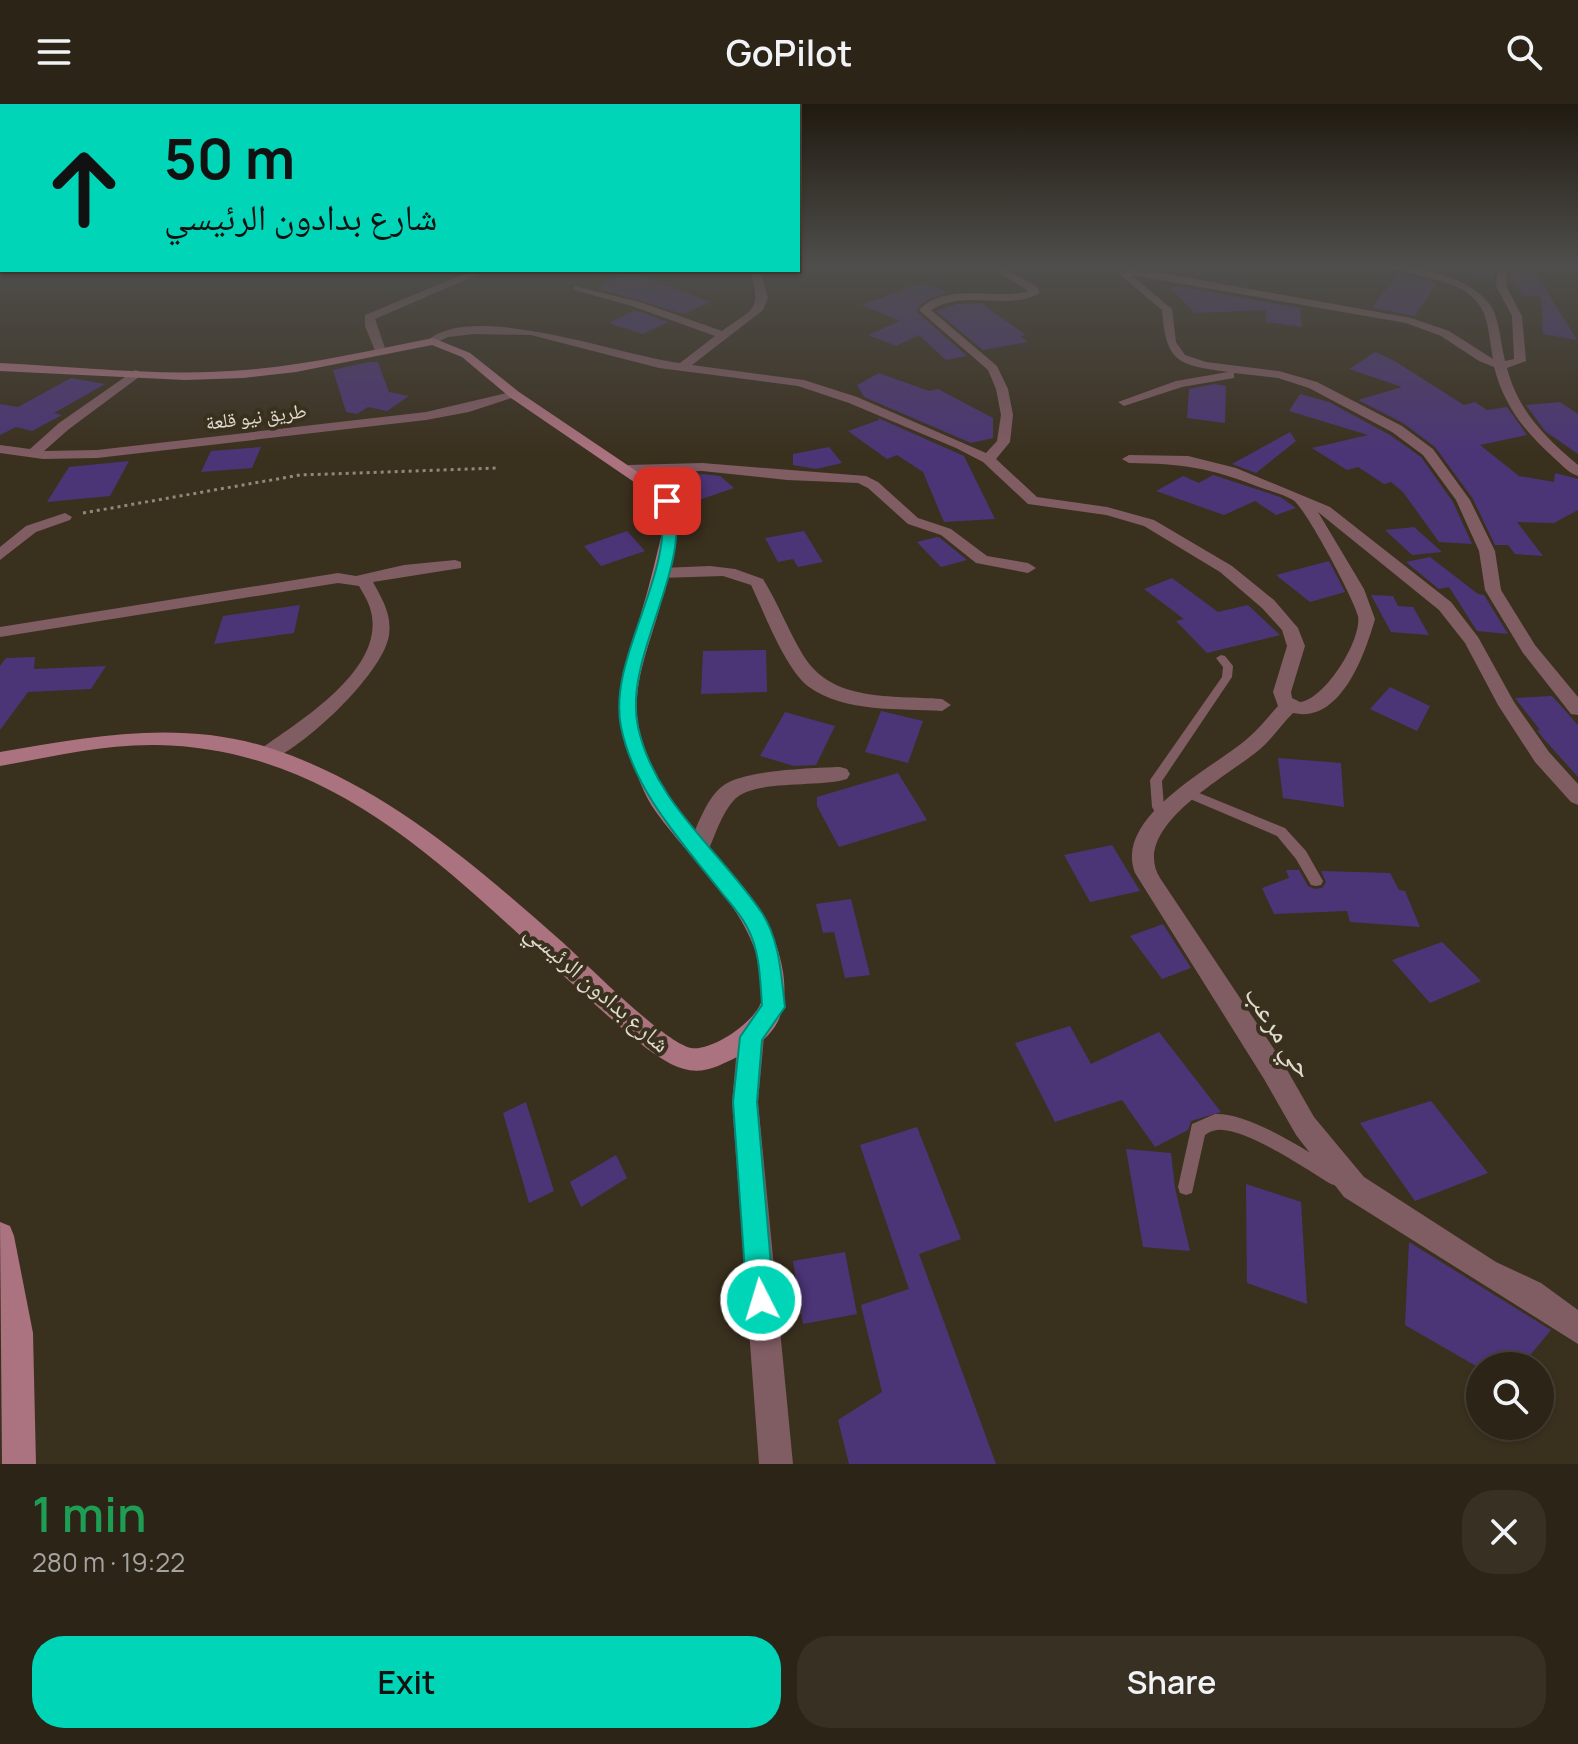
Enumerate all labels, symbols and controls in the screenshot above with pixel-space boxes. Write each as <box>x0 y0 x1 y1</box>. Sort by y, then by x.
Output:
text: GoPilot <box>726 28 852 77</box>
icon: menu <box>32 30 76 74</box>
icon: search <box>1502 30 1546 74</box>
text: 50 m <box>164 119 295 196</box>
icon: ahead <box>32 136 136 240</box>
text: شارع بدادون الرئيسي <box>164 192 437 241</box>
street label: طريق نيو قلعة <box>204 396 308 436</box>
pin <box>633 467 701 535</box>
icon: arrive <box>645 479 689 523</box>
street label: شارع بدادون الرئيسي <box>516 915 678 1062</box>
street label: حي مرعب <box>1233 977 1325 1088</box>
position arrow <box>719 1258 803 1342</box>
map controls <box>1466 1352 1554 1440</box>
button: search <box>1466 1352 1554 1440</box>
text: 1 min <box>32 1481 146 1546</box>
button: close <box>1462 1490 1546 1574</box>
text: 280 m · 19:22 <box>32 1544 185 1580</box>
button: Exit <box>32 1636 781 1728</box>
button: Share <box>797 1636 1546 1728</box>

